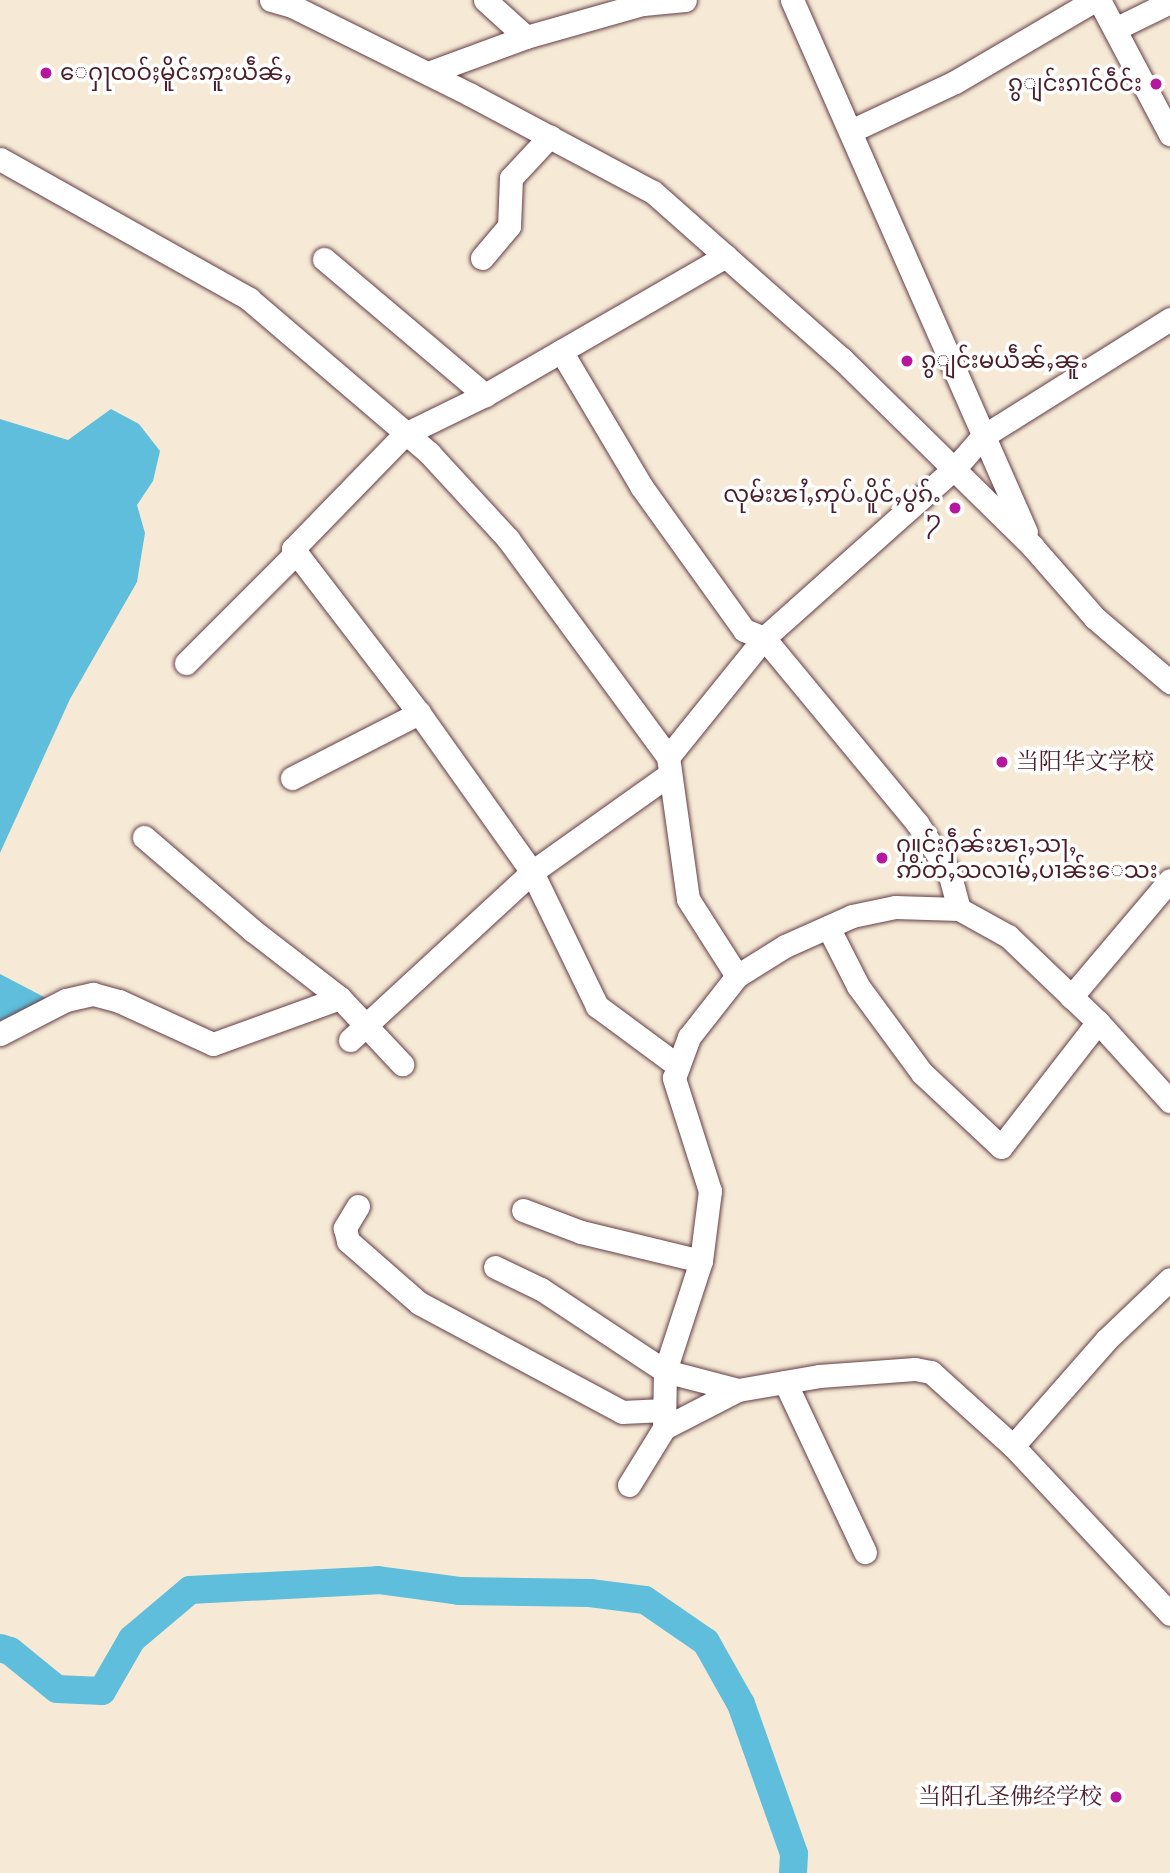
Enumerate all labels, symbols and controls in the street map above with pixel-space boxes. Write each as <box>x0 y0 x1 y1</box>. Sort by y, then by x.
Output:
place label: ေႁႃၸဝ်ႈမိူင်းဢူးယဵၼ်ႇ <box>60 59 292 87</box>
marker: ေႁႃၸဝ်ႈမိူင်းဢူးယဵၼ်ႇ <box>38 65 54 81</box>
place label: ၵွျင်းၵၢင်ဝဵင်း <box>1008 70 1142 98</box>
marker: ၵွျင်းၵၢင်ဝဵင်း <box>1148 76 1164 92</box>
place label: ၵွျင်းမယဵၼ်ႇၼူႉ <box>921 347 1088 375</box>
marker: ၵွျင်းမယဵၼ်ႇၼူႉ <box>899 353 915 369</box>
place label: လုမ်းၽၢႆႇဢုပ်ႉပိူင်ႇပွၵ်ႉ ႒ <box>723 481 941 535</box>
marker: လုမ်းၽၢႆႇဢုပ်ႉပိူင်ႇပွၵ်ႉ ႒ <box>947 500 963 516</box>
place label: 当阳华文学校 <box>1016 748 1154 776</box>
marker: 当阳华文学校 <box>994 754 1010 770</box>
place label: ႁူင်းႁဵၼ်းၽႃႇသႃႇ ဢိတ်ႇသလၢမ်ႇပၢၼ်းေသး <box>896 831 1158 885</box>
marker: ႁူင်းႁဵၼ်းၽႃႇသႃႇ ဢိတ်ႇသလၢမ်ႇပၢၼ်းေသး <box>874 850 890 866</box>
place label: 当阳孔圣佛经学校 <box>918 1783 1102 1811</box>
marker: 当阳孔圣佛经学校 <box>1108 1789 1124 1805</box>

